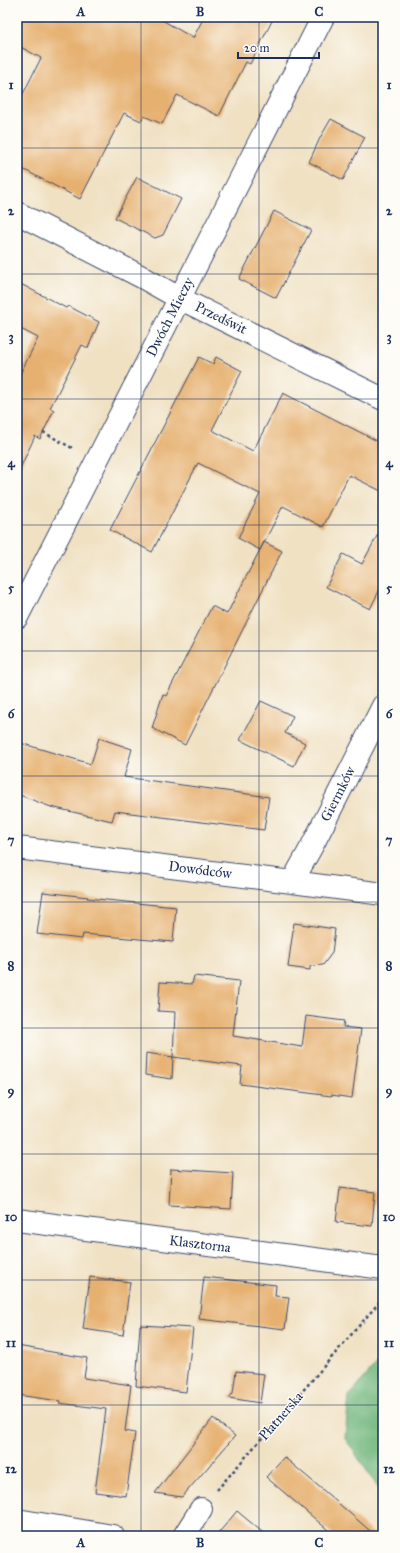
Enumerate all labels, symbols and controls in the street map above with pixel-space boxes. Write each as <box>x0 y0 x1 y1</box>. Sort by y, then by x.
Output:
text: A <box>76 4 86 20</box>
text: B <box>196 4 205 20</box>
text: C <box>315 4 324 20</box>
scale bar <box>238 34 319 60</box>
text: 20 m <box>244 41 270 55</box>
text: 1 <box>8 77 14 93</box>
text: 1 <box>386 77 392 93</box>
text: 2 <box>8 203 15 219</box>
text: 2 <box>386 203 393 219</box>
street label: Dwóch Mieczy <box>143 274 198 360</box>
street label: Przedświt <box>192 298 250 338</box>
text: 3 <box>8 329 14 345</box>
text: 3 <box>386 329 392 345</box>
text: 4 <box>7 455 15 471</box>
text: 4 <box>385 455 393 471</box>
text: 5 <box>8 580 15 596</box>
text: 5 <box>386 580 393 596</box>
text: 6 <box>8 706 16 722</box>
text: 6 <box>386 706 394 722</box>
street label: Giermków <box>317 763 359 824</box>
text: 7 <box>8 832 15 848</box>
text: 7 <box>386 832 393 848</box>
street label: Dowódców <box>167 858 233 882</box>
text: 8 <box>8 958 15 974</box>
text: 8 <box>386 958 393 974</box>
text: 9 <box>8 1083 15 1099</box>
text: 9 <box>386 1083 393 1099</box>
text: 10 <box>5 1209 18 1225</box>
text: 10 <box>383 1209 396 1225</box>
street label: Klasztorna <box>168 1232 232 1256</box>
text: 11 <box>6 1335 16 1351</box>
text: 11 <box>384 1335 394 1351</box>
street label: Płatnerska <box>255 1388 307 1444</box>
text: 12 <box>5 1461 17 1477</box>
text: 12 <box>383 1461 395 1477</box>
text: A <box>76 1535 86 1551</box>
text: B <box>196 1535 205 1551</box>
text: C <box>315 1535 324 1551</box>

